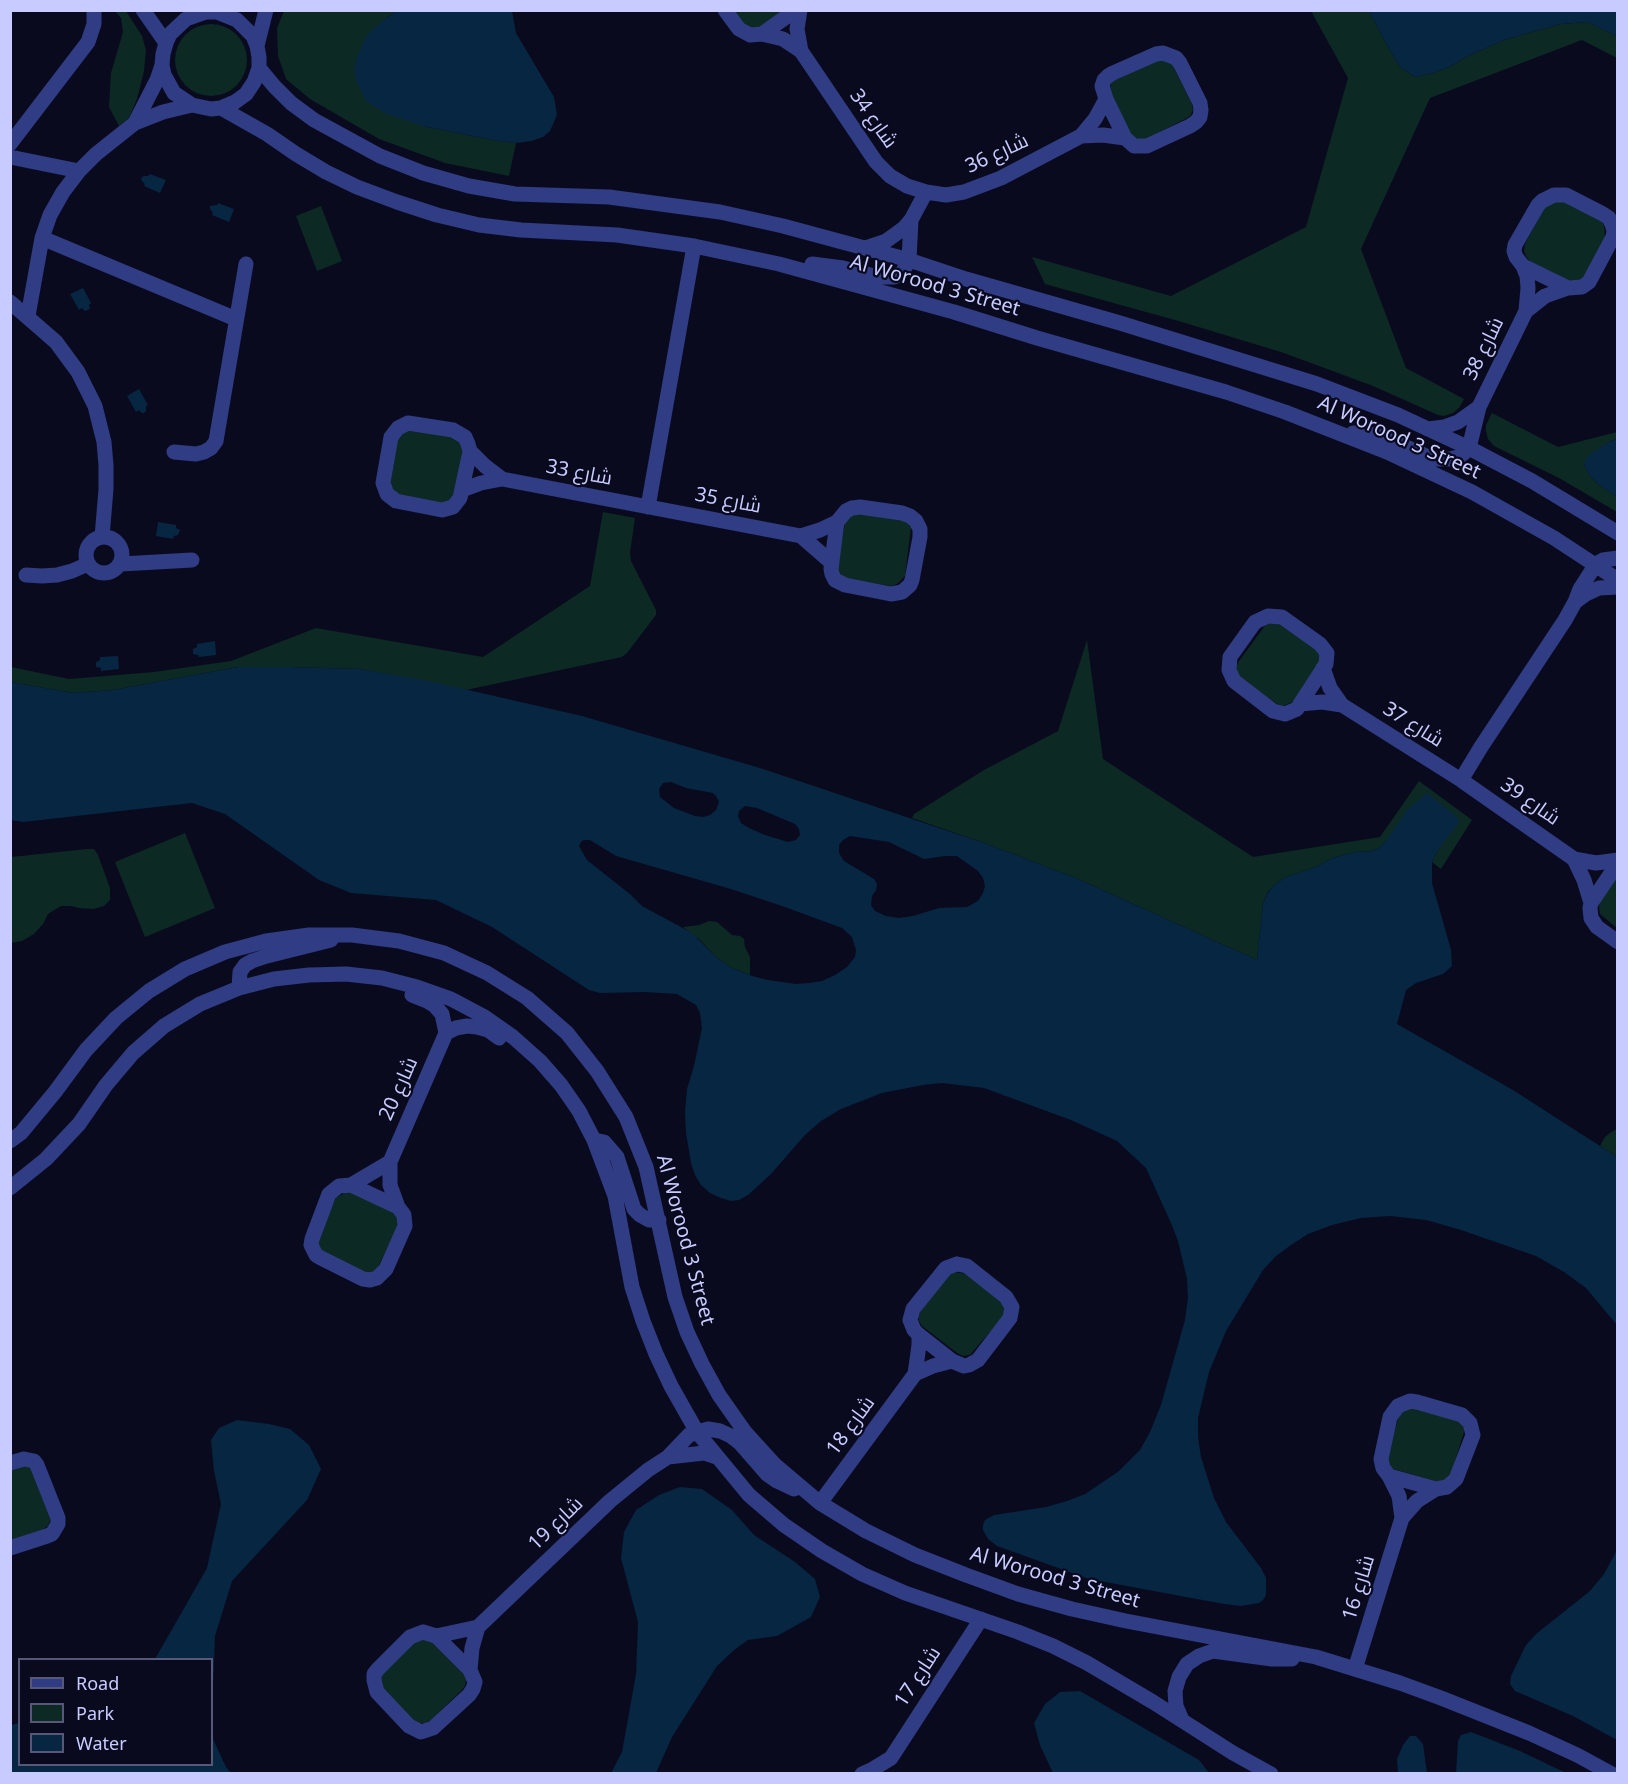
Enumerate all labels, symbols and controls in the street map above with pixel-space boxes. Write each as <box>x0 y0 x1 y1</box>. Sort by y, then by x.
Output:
street label: شارع 34 <box>844 85 902 153</box>
street label: شارع 36 <box>962 129 1032 179</box>
street label: Al Worood 3 Street <box>847 250 1023 322</box>
street label: شارع 38 <box>1459 314 1509 384</box>
street label: Al Worood 3 Street <box>1314 391 1484 485</box>
street label: شارع 33 <box>544 455 614 491</box>
street label: شارع 35 <box>693 483 763 519</box>
street label: شارع 37 <box>1378 697 1448 753</box>
street label: شارع 39 <box>1496 773 1564 831</box>
street label: شارع 20 <box>374 1054 424 1124</box>
street label: Al Worood 3 Street <box>651 1152 719 1328</box>
street label: شارع 18 <box>822 1392 880 1460</box>
street label: شارع 19 <box>524 1492 588 1556</box>
street label: Al Worood 3 Street <box>967 1542 1143 1614</box>
street label: شارع 16 <box>1338 1553 1380 1623</box>
street label: شارع 17 <box>890 1642 946 1712</box>
legend <box>18 1658 213 1766</box>
text: Road <box>76 1671 119 1695</box>
text: Park <box>76 1701 114 1725</box>
text: Water <box>76 1731 127 1755</box>

